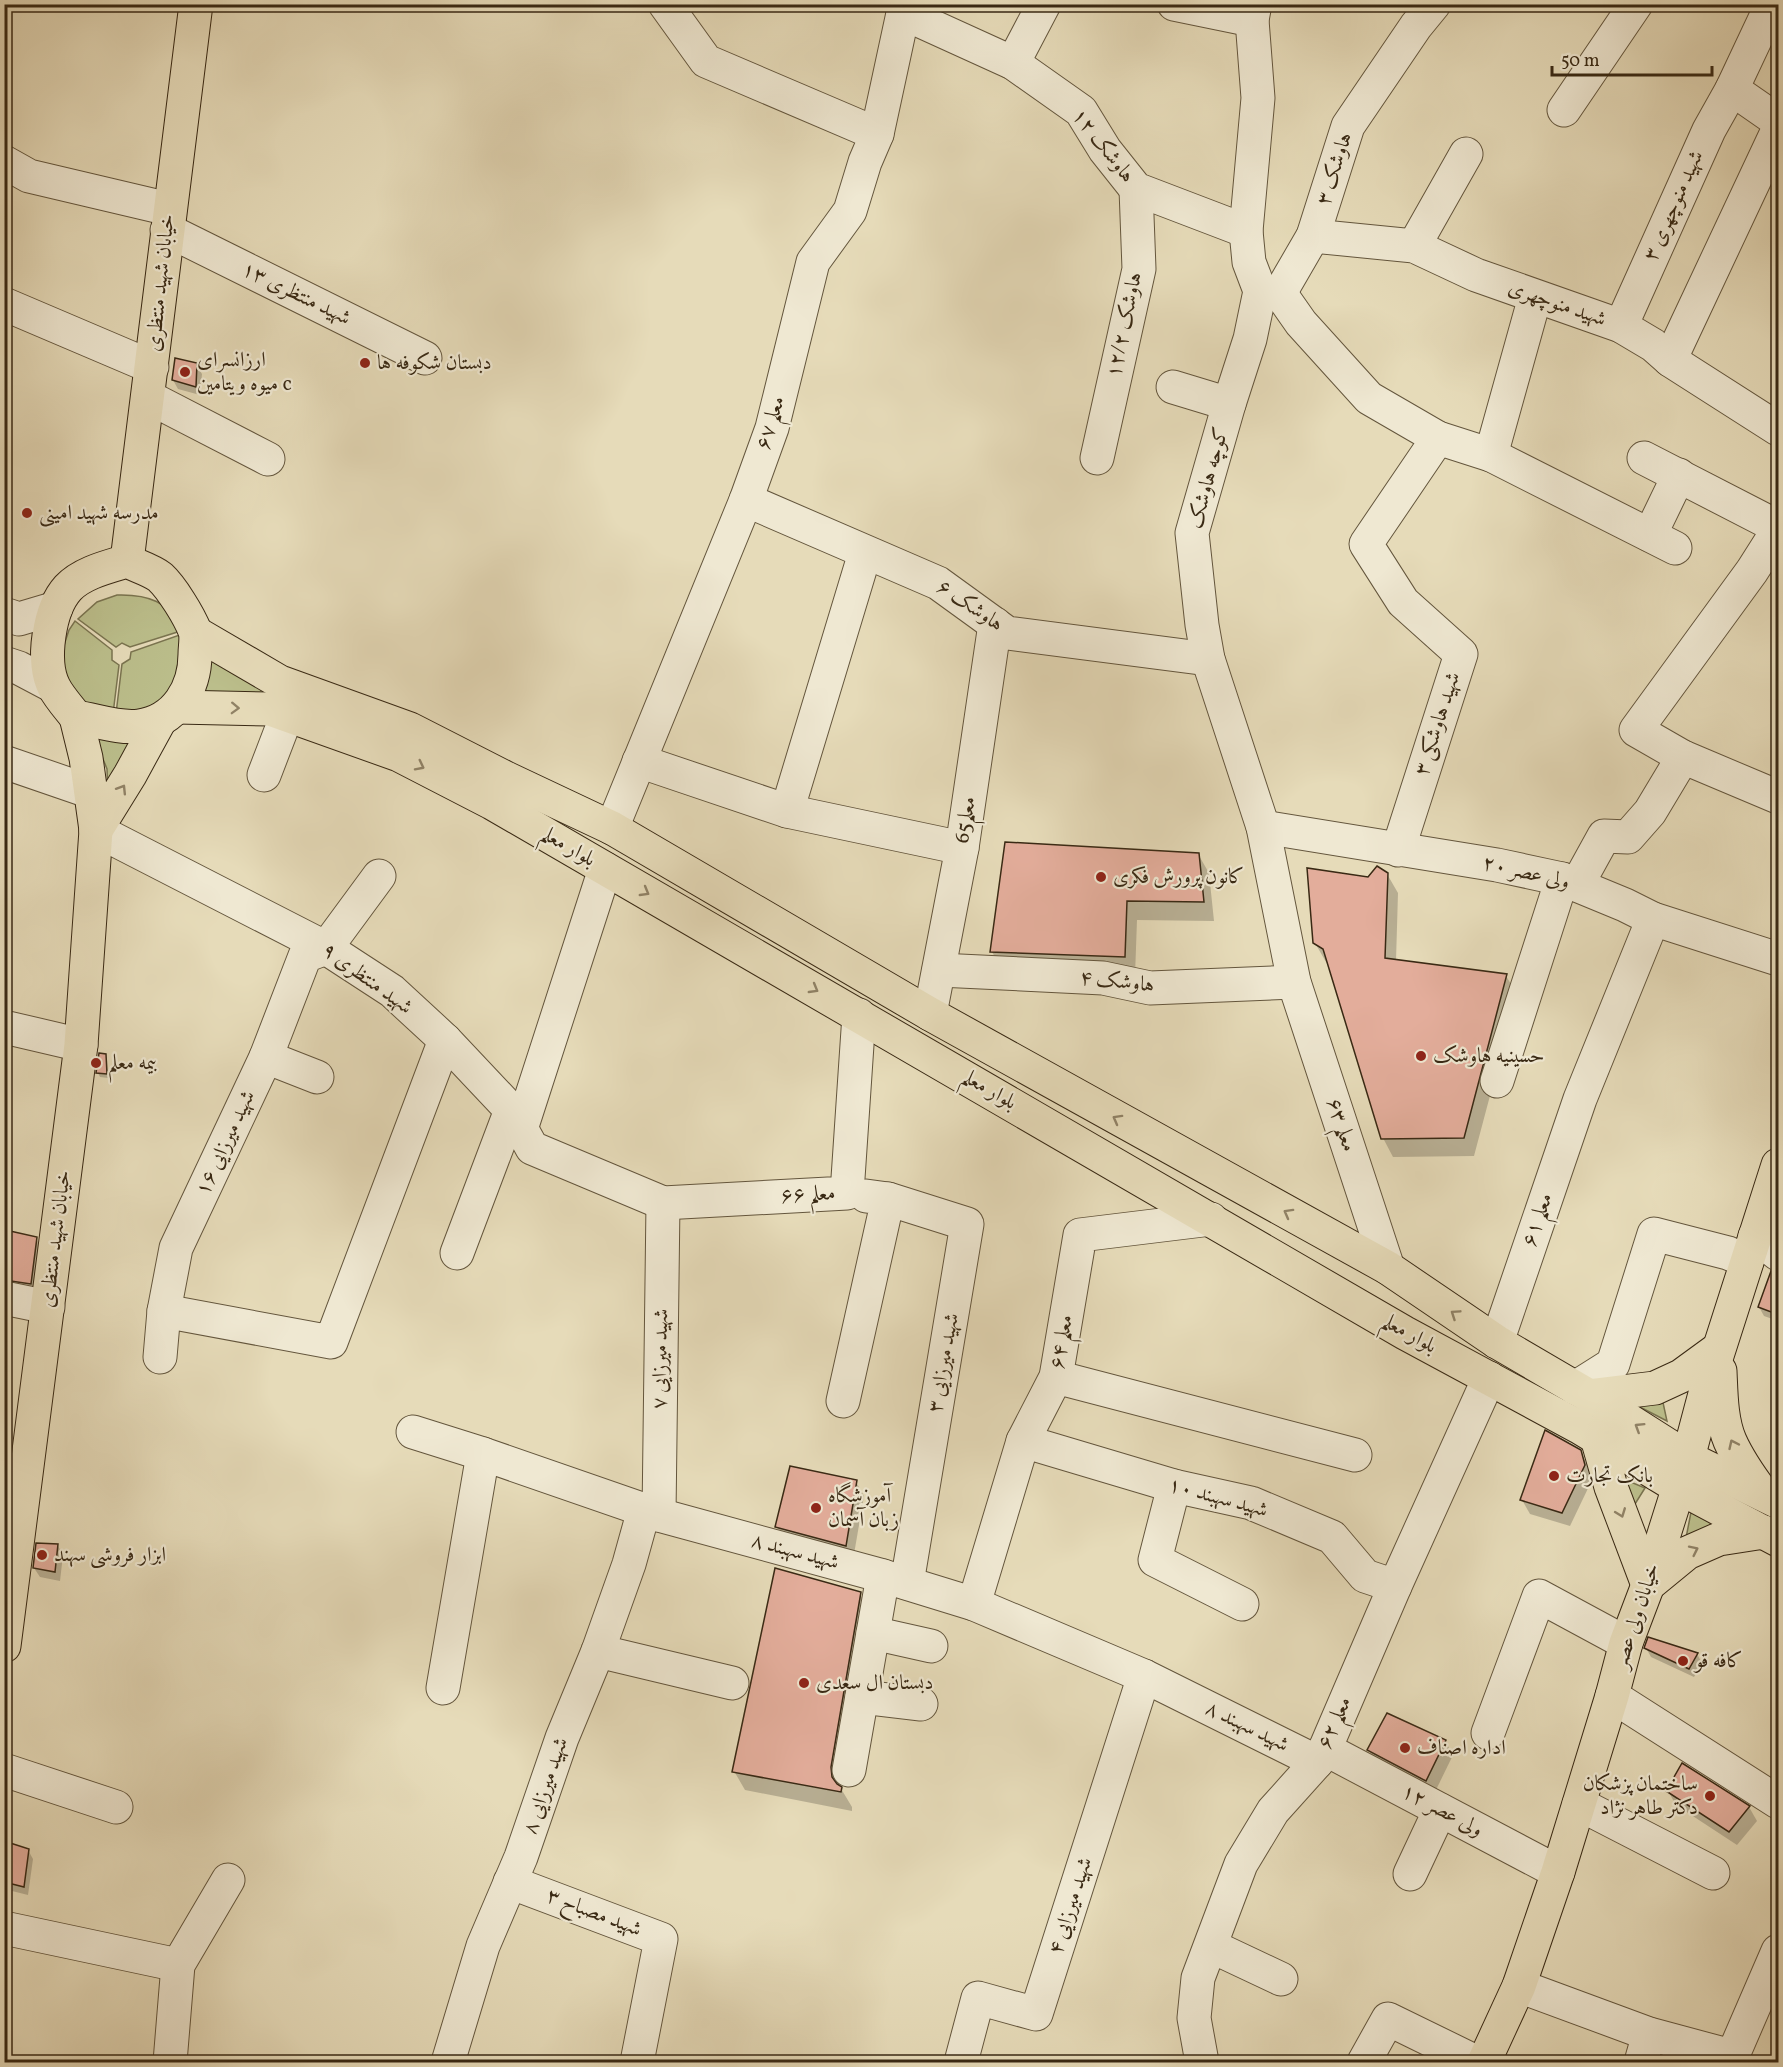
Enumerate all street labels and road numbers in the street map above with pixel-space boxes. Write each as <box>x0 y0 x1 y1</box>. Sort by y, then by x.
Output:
street label: هاوشک ۱۲ <box>1065 103 1141 189</box>
street label: هاوشک ۳ <box>1310 129 1360 209</box>
street label: شهید منوچهری ۳ <box>1637 146 1711 266</box>
street label: خیابان شهید منتظری <box>139 213 183 353</box>
street label: شهید منتظری ۱۳ <box>237 255 355 333</box>
street label: هاوشک ۱۲/۲ <box>1100 270 1150 380</box>
street label: شهید منوچهری <box>1504 274 1610 334</box>
street label: معلم ۶۷ <box>749 393 798 455</box>
street label: کوچه هاوشک <box>1181 424 1237 532</box>
street label: هاوشک ۶ <box>931 573 1009 639</box>
street label: شهید هاوشکی ۳ <box>1408 668 1468 780</box>
street label: معلم65 <box>948 795 989 846</box>
street label: بلوار معلم <box>533 820 601 879</box>
street label: ولی عصر ۲۰ <box>1479 849 1573 897</box>
street label: شهید منتظری ۹ <box>316 936 418 1022</box>
street label: هاوشک ۴ <box>1078 964 1156 1000</box>
street label: بلوار معلم <box>954 1063 1022 1122</box>
street label: شهید میرزایی ۱۶ <box>189 1086 263 1200</box>
street label: معلم ۶۳ <box>1314 1094 1363 1157</box>
street label: خیابان شهید منتظری <box>33 1169 79 1309</box>
street label: معلم ۶۶ <box>780 1179 836 1216</box>
street label: معلم ۶۱ <box>1515 1189 1565 1252</box>
street label: بلوار معلم <box>1374 1307 1442 1365</box>
street label: شهید میرزایی ۷ <box>646 1308 676 1410</box>
street label: شهید میرزایی ۳ <box>921 1311 967 1415</box>
street label: معلم ۶۴ <box>1043 1313 1086 1372</box>
street label: شهید سهبند ۱۰ <box>1165 1471 1271 1525</box>
street label: شهید سهبند ۸ <box>748 1526 842 1578</box>
street label: خیابان ولی عصر <box>1606 1560 1668 1674</box>
street label: معلم ۶۲ <box>1311 1692 1364 1756</box>
street label: شهید سهبند ۸ <box>1200 1694 1294 1760</box>
street label: شهید میرزایی ۸ <box>516 1734 576 1838</box>
street label: ولی عصر ۱۲ <box>1396 1777 1488 1845</box>
street label: شهید میرزایی ۴ <box>1042 1854 1100 1958</box>
street label: شهید مصباح ۳ <box>541 1882 646 1947</box>

